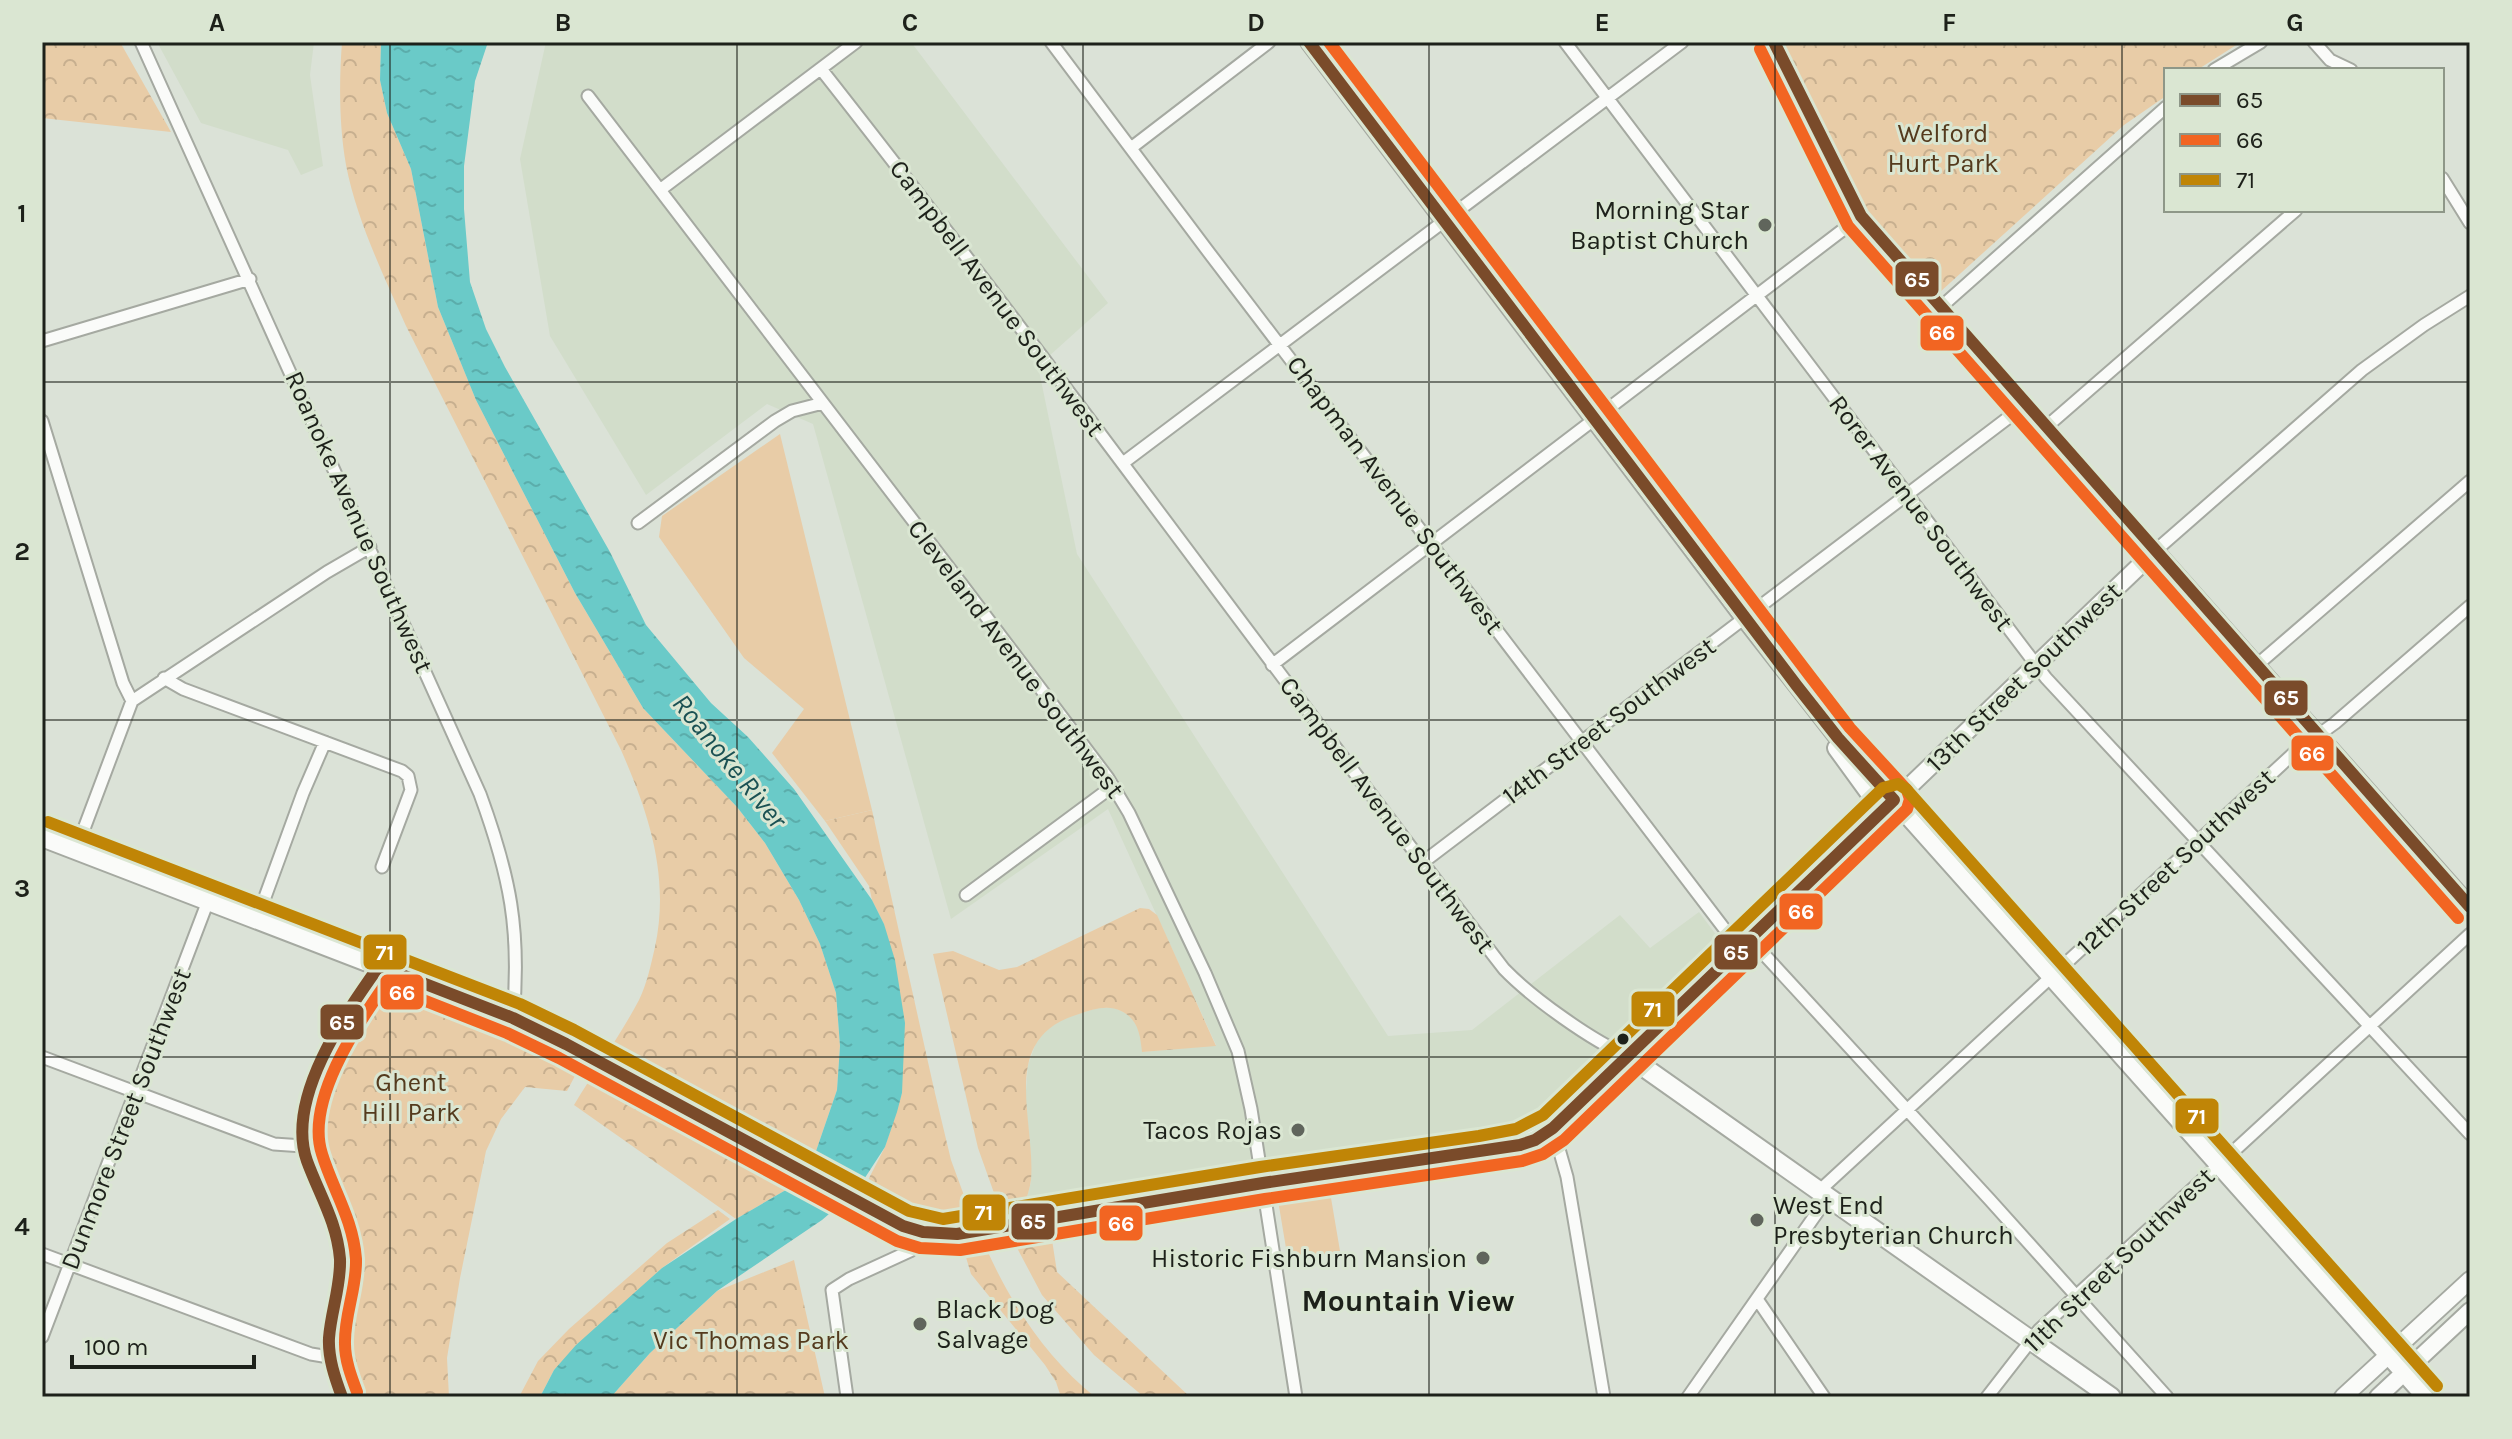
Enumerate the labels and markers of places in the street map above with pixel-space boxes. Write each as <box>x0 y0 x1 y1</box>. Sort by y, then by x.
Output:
place label: Morning Star Baptist Church <box>1570 195 1750 256</box>
marker: Morning Star Baptist Church <box>1756 216 1774 234</box>
unlabelled marker <box>1615 1031 1631 1047</box>
place label: Tacos Rojas <box>1143 1115 1282 1146</box>
marker: Tacos Rojas <box>1289 1121 1307 1139</box>
place label: West End Presbyterian Church <box>1773 1190 2014 1251</box>
marker: West End Presbyterian Church <box>1748 1211 1766 1229</box>
place label: Historic Fishburn Mansion <box>1151 1243 1467 1274</box>
marker: Historic Fishburn Mansion <box>1474 1249 1492 1267</box>
place label: Black Dog Salvage <box>936 1294 1054 1355</box>
marker: Black Dog Salvage <box>911 1315 929 1333</box>

